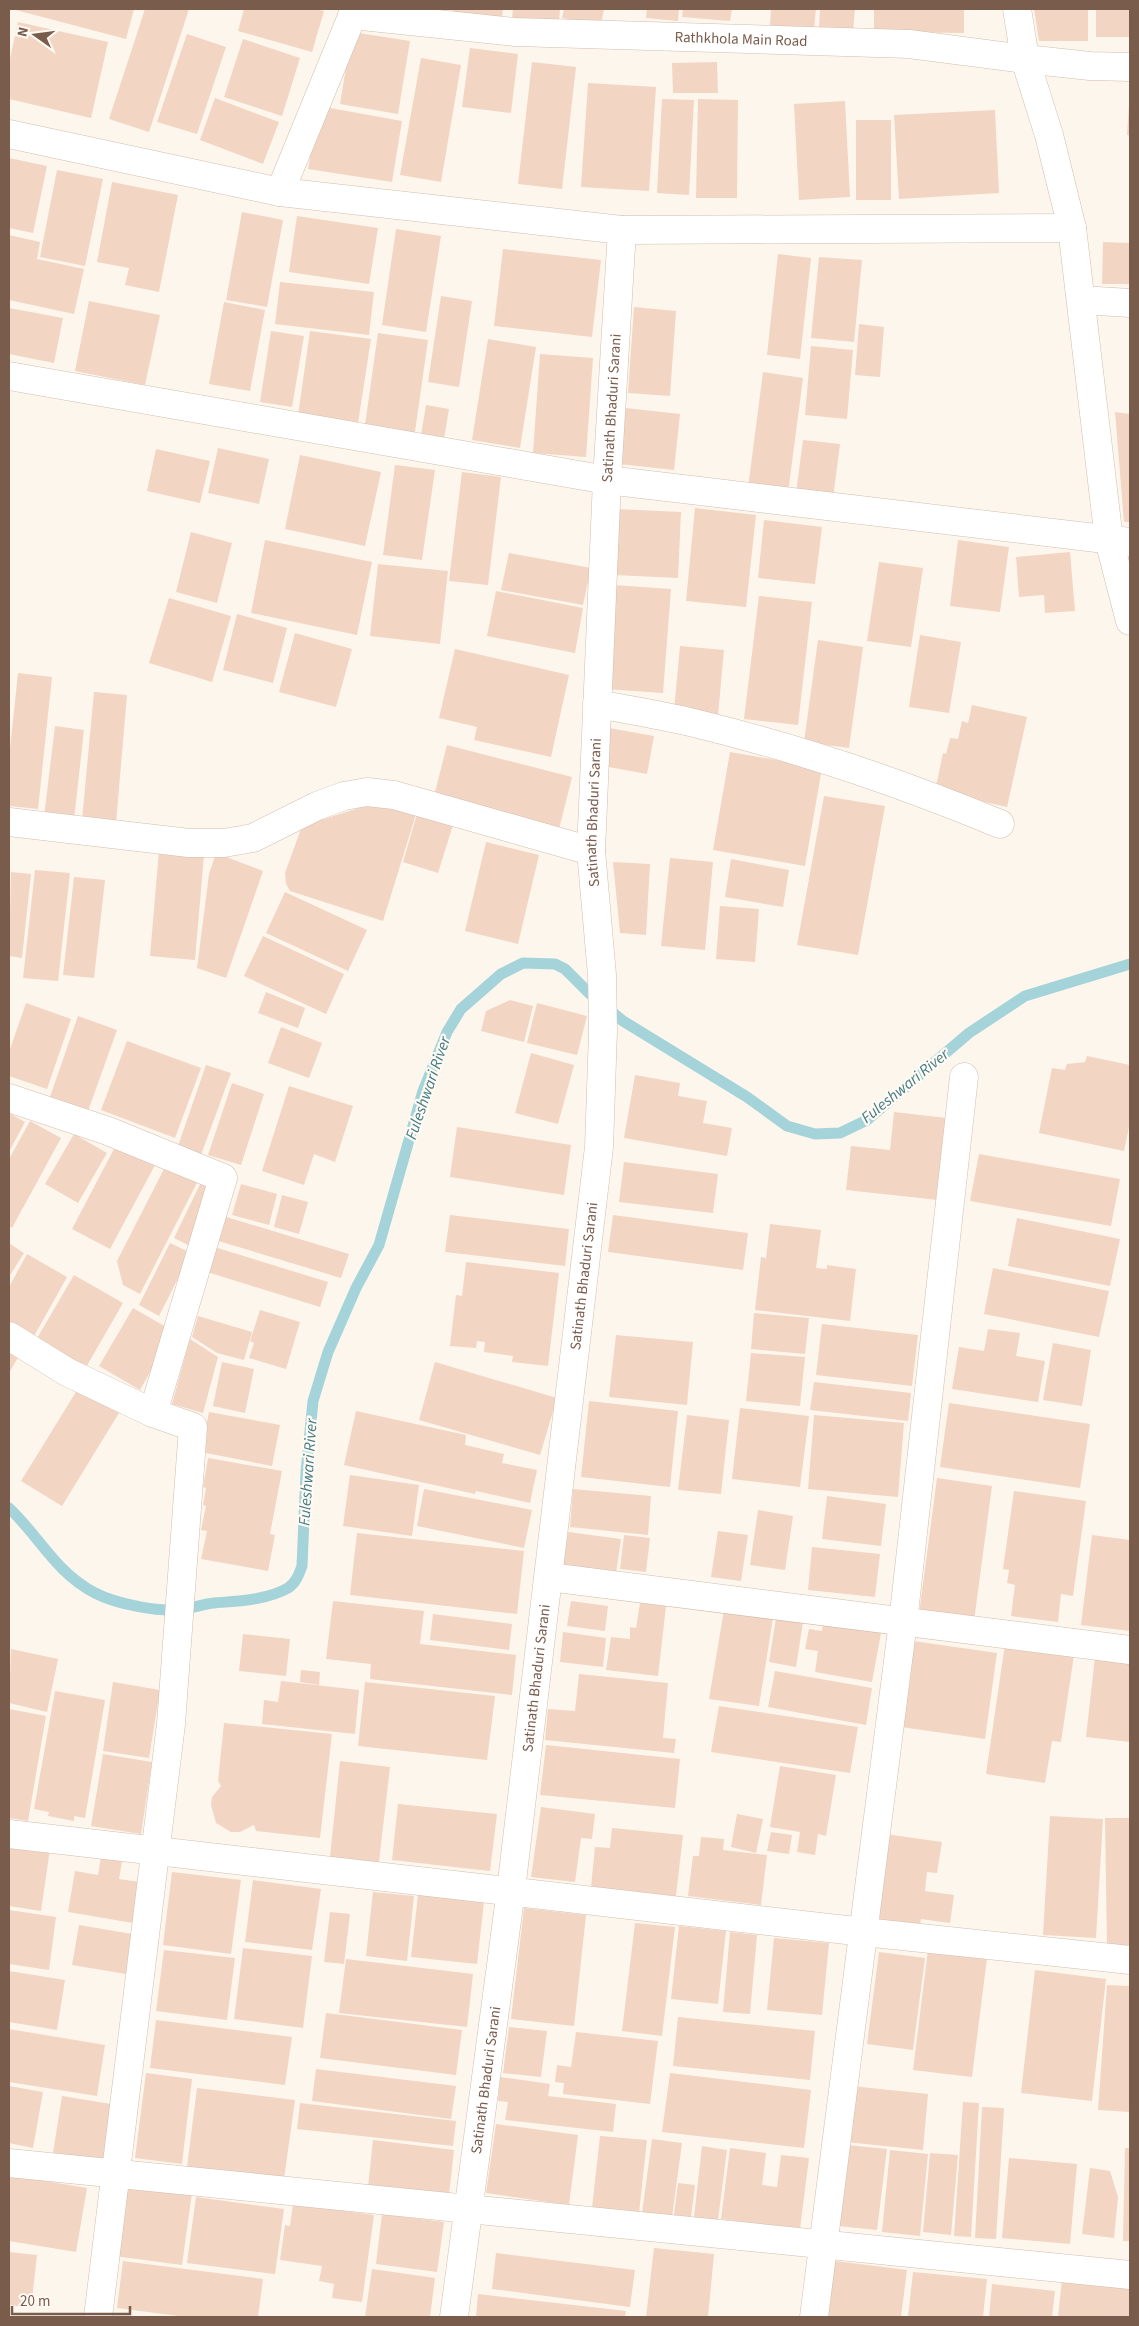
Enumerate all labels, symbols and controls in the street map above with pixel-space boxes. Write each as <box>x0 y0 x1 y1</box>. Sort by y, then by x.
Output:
north arrow <box>10 10 60 60</box>
text: N <box>13 25 34 39</box>
street label: Rathkhola Main Road <box>674 26 808 51</box>
street label: Satinath Bhaduri Sarani <box>596 333 626 483</box>
street label: Satinath Bhaduri Sarani <box>580 738 606 888</box>
water label: Fuleshwari River <box>400 1032 456 1142</box>
water label: Fuleshwari River <box>856 1043 955 1128</box>
street label: Satinath Bhaduri Sarani <box>565 1201 603 1351</box>
water label: Fuleshwari River <box>293 1416 323 1526</box>
street label: Satinath Bhaduri Sarani <box>517 1603 555 1753</box>
street label: Satinath Bhaduri Sarani <box>465 2005 506 2155</box>
scale bar <box>12 2284 130 2316</box>
text: 20 m <box>20 2291 50 2312</box>

